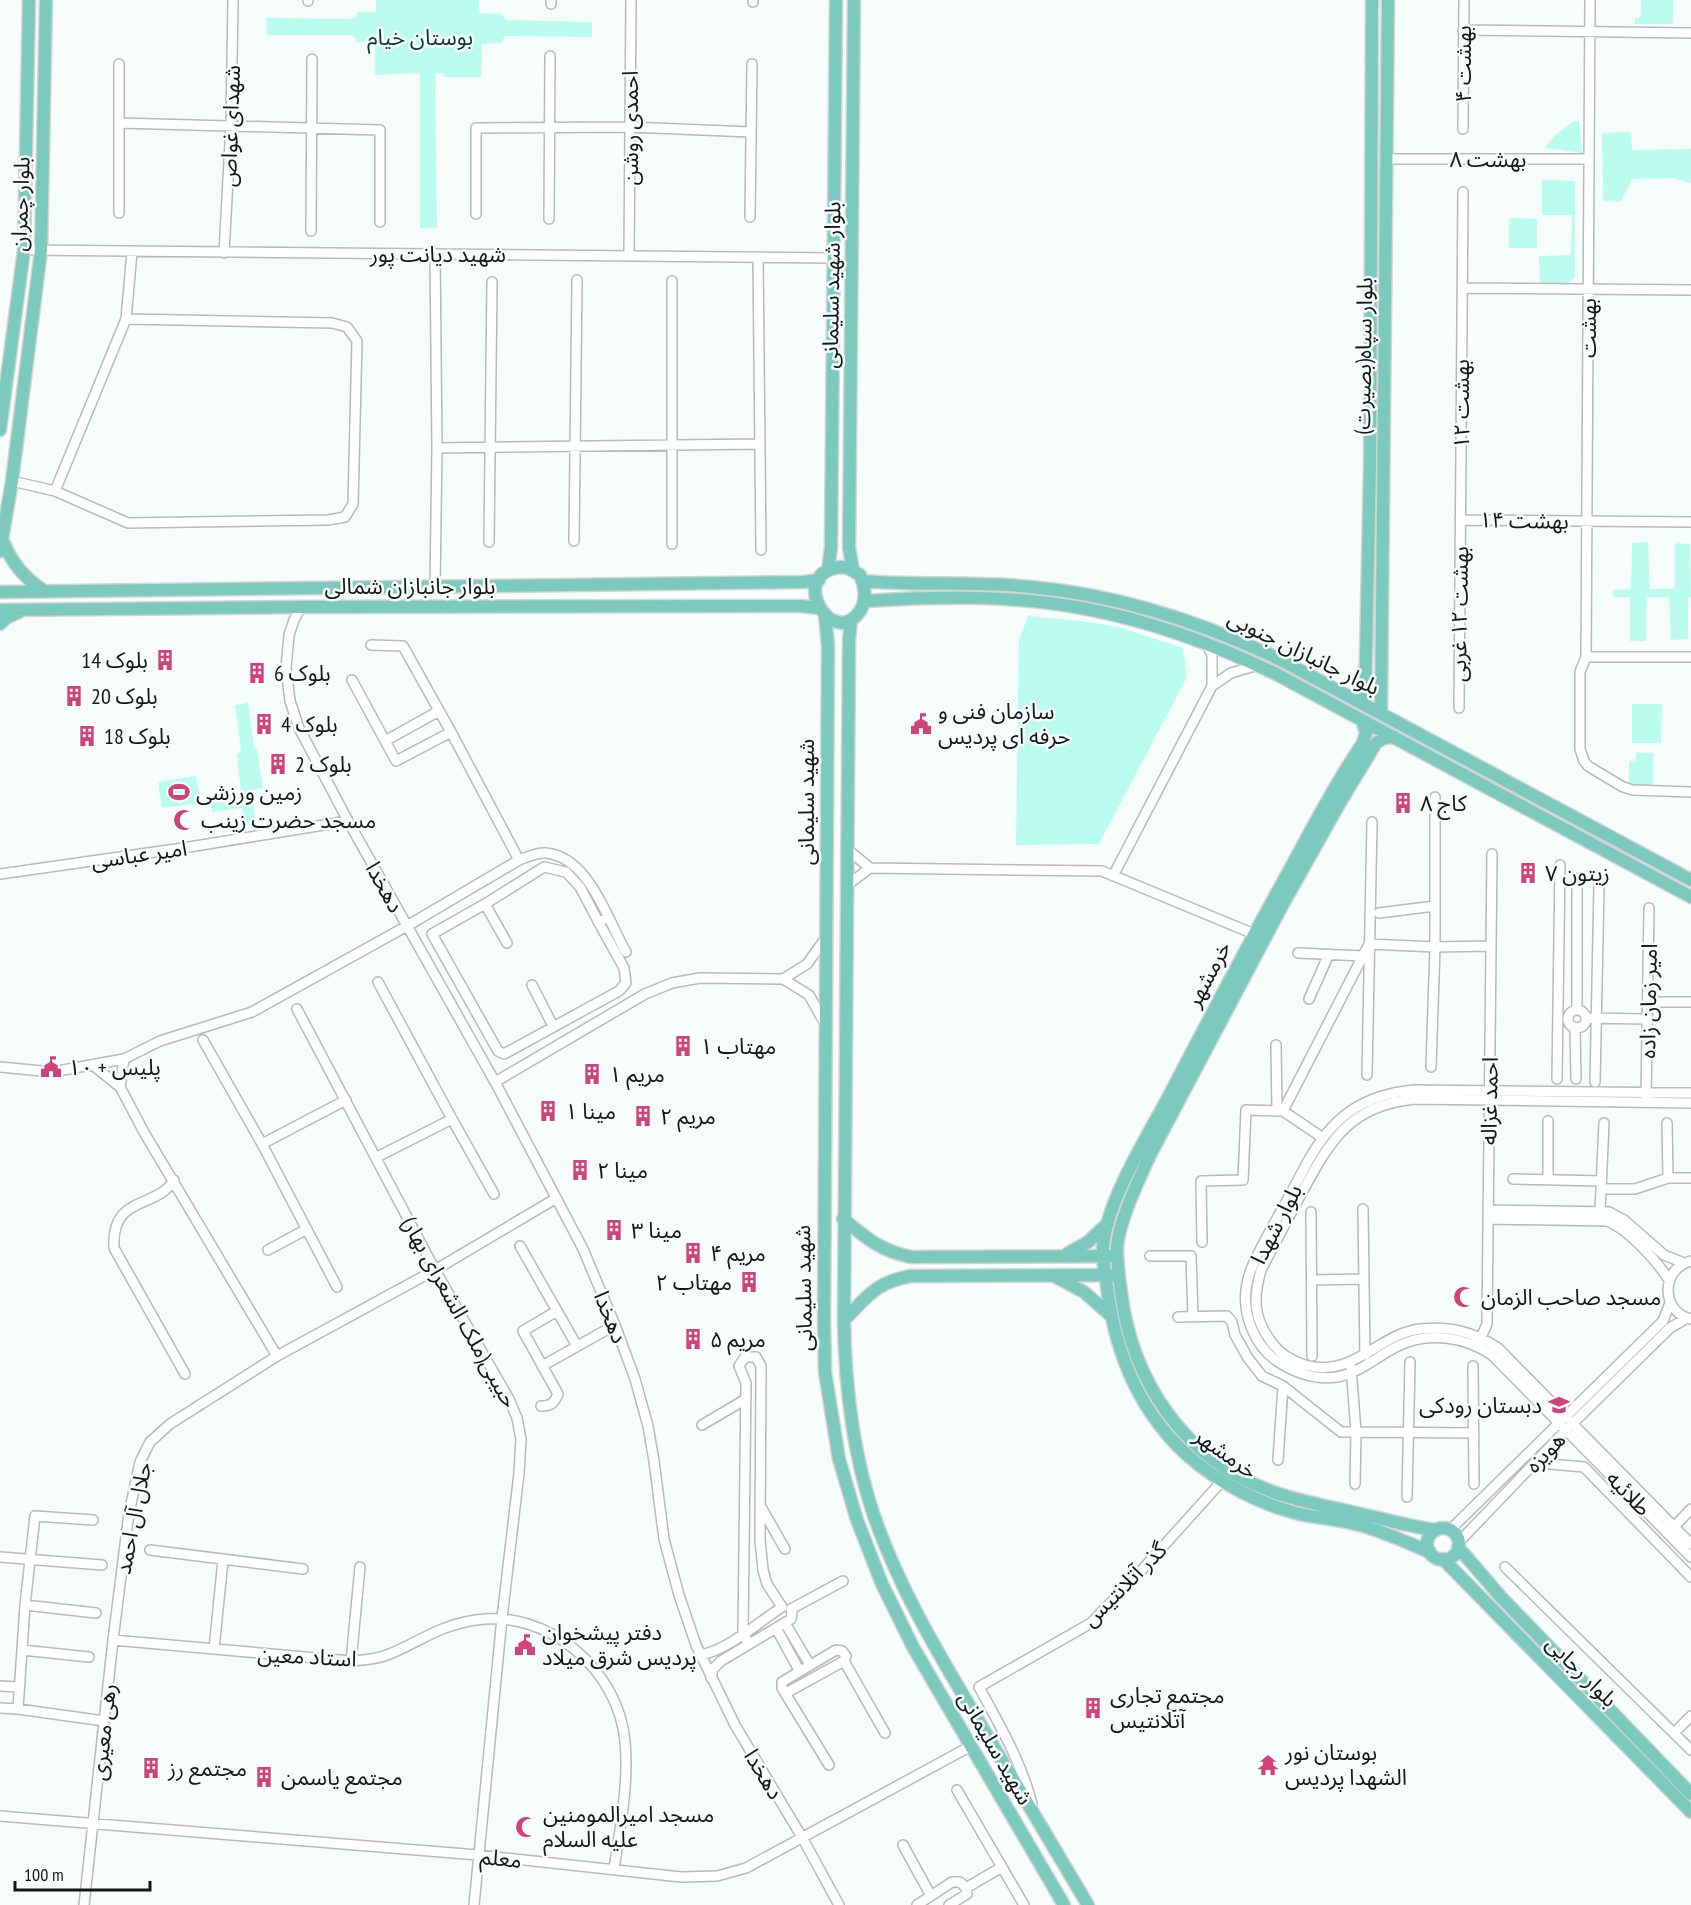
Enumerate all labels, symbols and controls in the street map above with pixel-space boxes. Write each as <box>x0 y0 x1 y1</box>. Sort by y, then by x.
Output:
park label: بوستان خیام <box>367 23 473 54</box>
street label: بهشت ۴ <box>1449 25 1477 103</box>
street label: شهدای غواص <box>214 64 246 188</box>
street label: احمدی روشن <box>616 70 644 186</box>
street label: بهشت ۸ <box>1449 145 1527 173</box>
street label: بلوار چمران <box>4 156 37 252</box>
street label: بلوار شهید سلیمانی <box>816 201 846 369</box>
street label: شهید دیانت پور <box>369 240 506 269</box>
street label: بلوار سپاه(بصیرت) <box>1348 277 1380 435</box>
street label: بهشت <box>1574 298 1602 358</box>
street label: بهشت ۱۲ <box>1447 359 1475 449</box>
street label: بهشت ۱۴ <box>1479 505 1569 535</box>
street label: بهشت ۱۲ غربی <box>1444 546 1474 682</box>
street label: بلوار جانبازان شمالی <box>325 572 495 600</box>
street label: بلوار جانبازان جنوبی <box>1223 603 1385 701</box>
place label: بلوک 14 <box>81 646 148 674</box>
building icon: بلوک 14 <box>153 648 177 672</box>
place label: بلوک 6 <box>274 659 331 687</box>
building icon: بلوک 6 <box>245 661 269 685</box>
place label: بلوک 20 <box>91 682 158 710</box>
building icon: بلوک 20 <box>62 684 86 708</box>
place label: سازمان فنی و حرفه ای پردیس <box>938 697 1070 751</box>
place label: بلوک 4 <box>281 710 338 738</box>
building icon: بلوک 4 <box>252 712 276 736</box>
public building icon: سازمان فنی و حرفه ای پردیس <box>909 712 933 736</box>
place label: بلوک 18 <box>104 722 171 750</box>
building icon: بلوک 18 <box>75 724 99 748</box>
street label: شهید سلیمانی <box>792 739 820 865</box>
place label: بلوک 2 <box>295 750 352 778</box>
building icon: بلوک 2 <box>266 752 290 776</box>
place label: زمین ورزشی <box>196 778 302 806</box>
sports icon: زمین ورزشی <box>167 780 191 804</box>
place label: کاج ۸ <box>1420 789 1468 820</box>
building icon: کاج ۸ <box>1391 791 1415 815</box>
place label: مسجد حضرت زینب <box>201 806 376 834</box>
mosque icon: مسجد حضرت زینب <box>172 808 196 832</box>
street label: امیر عباسی <box>89 833 189 875</box>
street label: دهخدا <box>360 857 410 917</box>
place label: زیتون ۷ <box>1545 859 1610 887</box>
building icon: زیتون ۷ <box>1516 861 1540 885</box>
street label: خرمشهر <box>1179 936 1237 1013</box>
street label: امیر زمان زاده <box>1633 943 1663 1059</box>
place label: مهتاب ۱ <box>700 1032 776 1060</box>
building icon: مهتاب ۱ <box>671 1034 695 1058</box>
place label: پلیس + ۱۰ <box>68 1053 161 1082</box>
public building icon: پلیس + ۱۰ <box>39 1055 63 1079</box>
street label: احمد غزاله <box>1474 1057 1504 1145</box>
place label: مریم ۱ <box>609 1060 665 1091</box>
building icon: مریم ۱ <box>580 1062 604 1086</box>
place label: مینا ۱ <box>565 1097 616 1125</box>
building icon: مینا ۱ <box>536 1099 560 1123</box>
place label: مریم ۲ <box>660 1102 716 1133</box>
building icon: مریم ۲ <box>631 1104 655 1128</box>
place label: مینا ۲ <box>597 1156 648 1184</box>
building icon: مینا ۲ <box>568 1158 592 1182</box>
street label: بلوار شهدا <box>1244 1179 1308 1269</box>
street label: حبیبی(ملک الشعرای بهار) <box>396 1211 524 1413</box>
place label: مینا ۳ <box>631 1216 682 1244</box>
building icon: مینا ۳ <box>602 1218 626 1242</box>
street label: شهید سلیمانی <box>788 1225 818 1351</box>
place label: مریم ۴ <box>710 1239 766 1270</box>
building icon: مریم ۴ <box>681 1241 705 1265</box>
place label: مهتاب ۲ <box>656 1268 732 1296</box>
building icon: مهتاب ۲ <box>737 1270 761 1294</box>
place label: مسجد صاحب الزمان <box>1481 1283 1661 1311</box>
mosque icon: مسجد صاحب الزمان <box>1452 1285 1476 1309</box>
street label: دهخدا <box>588 1287 634 1347</box>
place label: مریم ۵ <box>710 1325 766 1356</box>
building icon: مریم ۵ <box>681 1327 705 1351</box>
place label: دبستان رودکی <box>1419 1391 1542 1419</box>
school or university icon: دبستان رودکی <box>1547 1393 1571 1417</box>
street label: خرمشهر <box>1188 1421 1263 1485</box>
street label: هویزه <box>1519 1426 1571 1478</box>
street label: جلال آل احمد <box>108 1459 158 1577</box>
street label: طلائیه <box>1601 1464 1657 1522</box>
street label: گذر آتلانتیس <box>1076 1535 1173 1632</box>
place label: دفتر پیشخوان پردیس شرق میلاد <box>542 1618 697 1672</box>
street label: بلوار رجایی <box>1540 1629 1624 1713</box>
public building icon: دفتر پیشخوان پردیس شرق میلاد <box>513 1633 537 1657</box>
street label: استاد معین <box>257 1639 357 1673</box>
place label: مجتمع تجاری آتلانتیس <box>1110 1681 1225 1734</box>
street label: رهی معیری <box>84 1682 122 1782</box>
street label: شهید سلیمانی <box>952 1686 1040 1810</box>
building icon: مجتمع تجاری آتلانتیس <box>1081 1696 1105 1720</box>
place label: بوستان نور الشهدا پردیس <box>1284 1738 1407 1792</box>
street label: دهخدا <box>738 1744 790 1804</box>
temple icon: بوستان نور الشهدا پردیس <box>1256 1753 1280 1777</box>
place label: مجتمع رز <box>167 1754 247 1785</box>
building icon: مجتمع رز <box>139 1756 163 1780</box>
place label: مجتمع یاسمن <box>281 1763 403 1794</box>
building icon: مجتمع یاسمن <box>252 1765 276 1789</box>
place label: مسجد امیرالمومنین علیه السلام <box>543 1800 714 1856</box>
mosque icon: مسجد امیرالمومنین علیه السلام <box>514 1815 538 1839</box>
street label: معلم <box>478 1842 523 1877</box>
scale bar <box>15 1854 150 1892</box>
text: 100 m <box>24 1863 64 1886</box>

